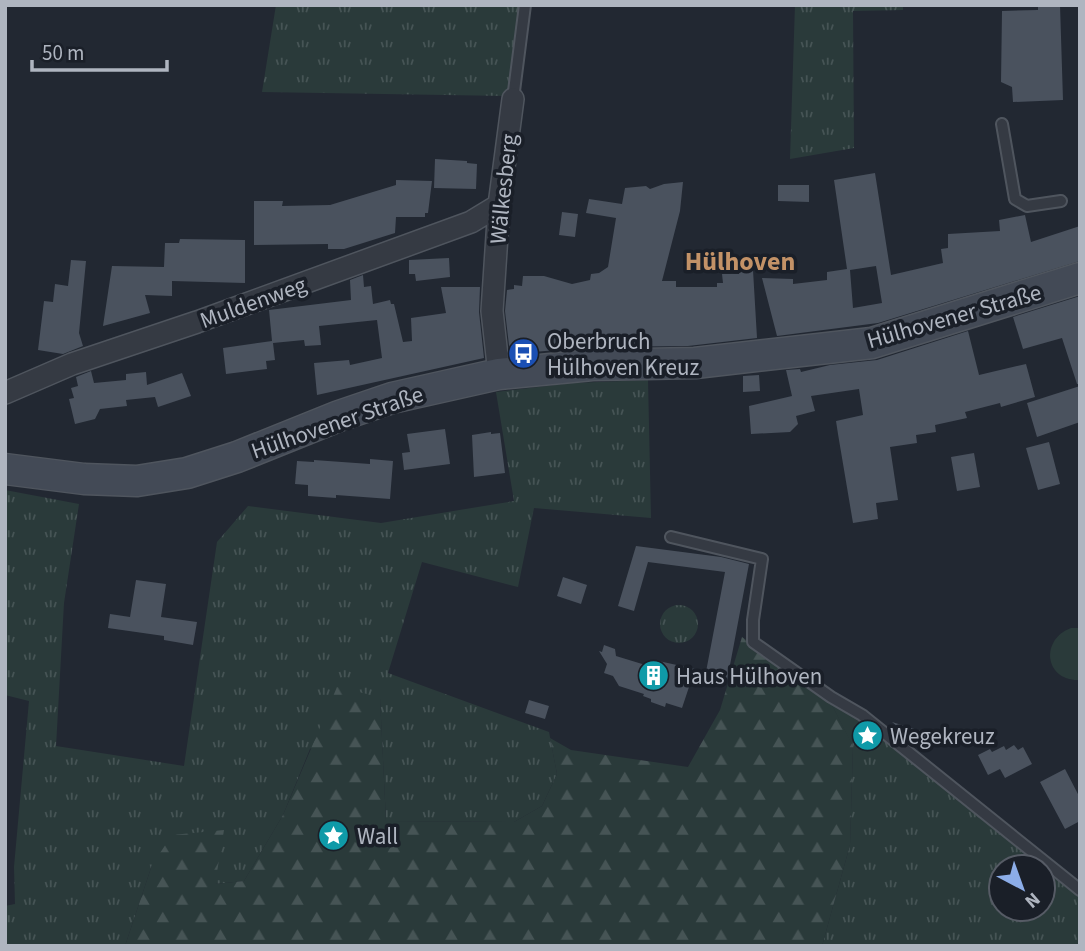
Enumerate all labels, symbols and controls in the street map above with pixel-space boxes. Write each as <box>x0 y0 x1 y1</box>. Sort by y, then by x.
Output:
scale bar <box>32 28 166 72</box>
text: 50 m <box>42 38 84 68</box>
street label: Wälkesberg <box>481 132 526 246</box>
district label: Hülhoven <box>685 243 795 280</box>
street label: Muldenweg <box>195 268 311 337</box>
street label: Hülhovener Straße <box>863 276 1045 357</box>
place label: Oberbruch Hülhoven Kreuz <box>547 325 699 384</box>
bus stop icon: Oberbruch Hülhoven Kreuz <box>507 337 541 371</box>
street label: Hülhovener Straße <box>247 378 428 467</box>
building icon: Haus Hülhoven <box>636 659 670 693</box>
place label: Haus Hülhoven <box>676 660 822 693</box>
place icon: Wegekreuz <box>850 719 884 753</box>
place label: Wegekreuz <box>890 720 995 753</box>
place icon: Wall <box>317 819 351 853</box>
place label: Wall <box>357 820 398 853</box>
north arrow <box>987 853 1057 923</box>
text: N <box>1019 885 1046 914</box>

